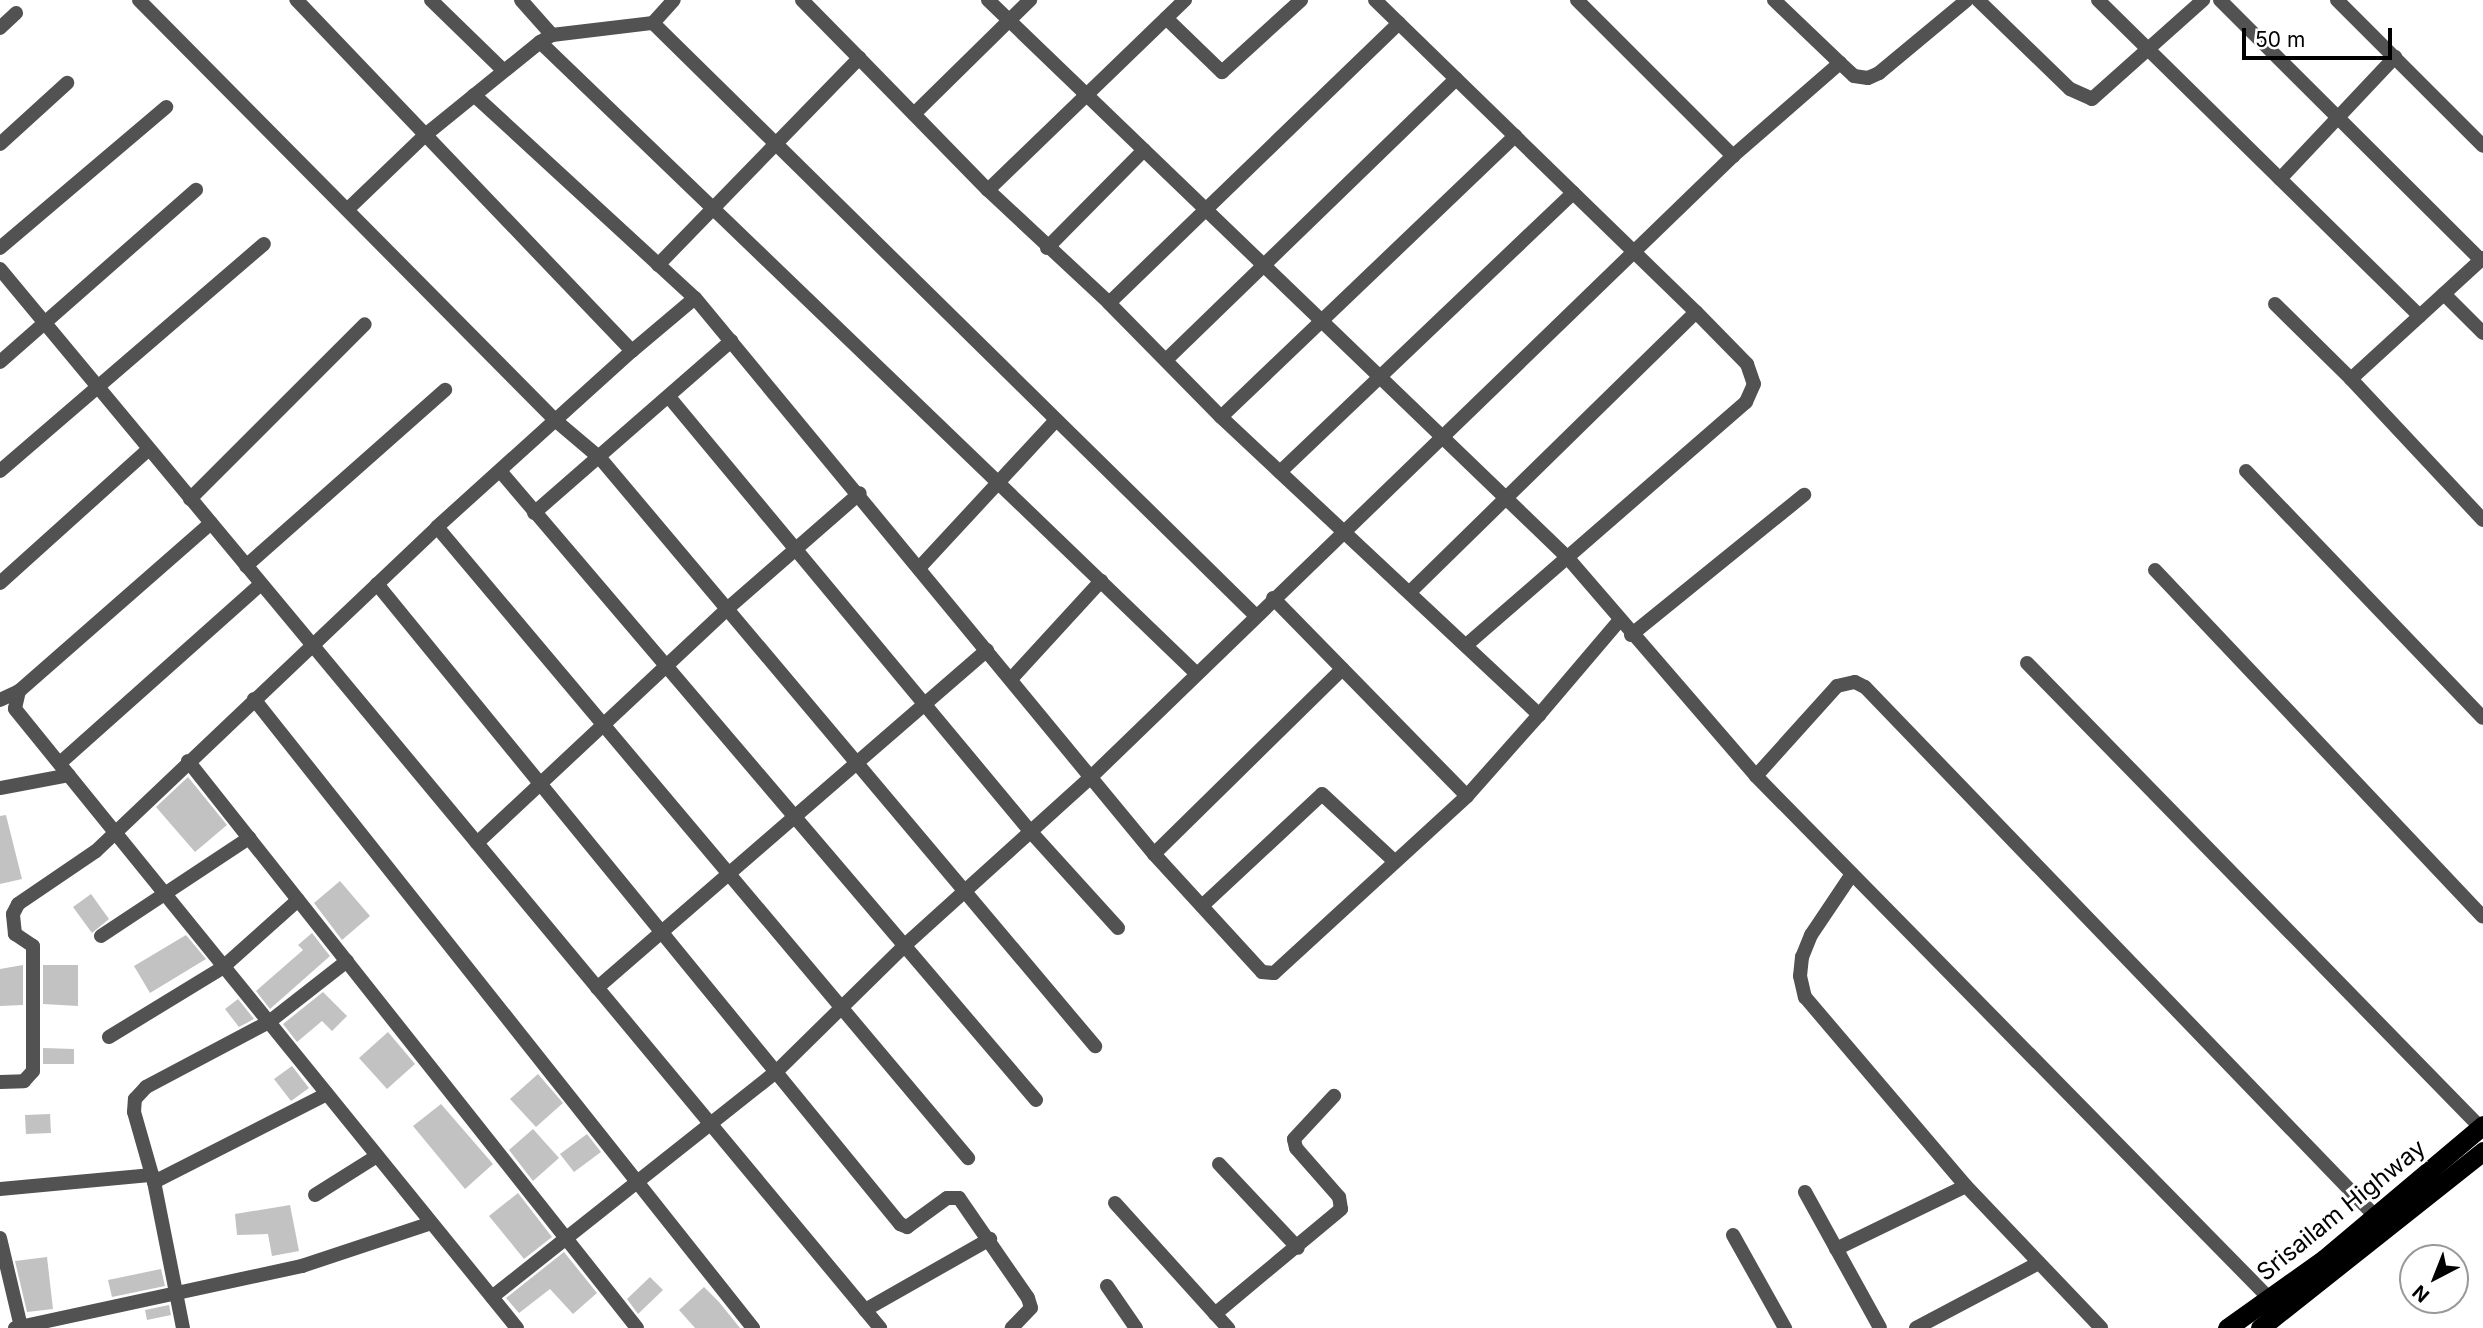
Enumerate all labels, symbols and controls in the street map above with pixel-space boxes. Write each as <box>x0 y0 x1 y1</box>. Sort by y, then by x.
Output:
scale bar <box>2245 14 2396 58</box>
text: 50 m <box>2255 27 2305 52</box>
street label: Srisailam Highway <box>2251 1133 2431 1287</box>
north arrow <box>2399 1244 2469 1314</box>
text: N <box>2408 1280 2434 1307</box>

